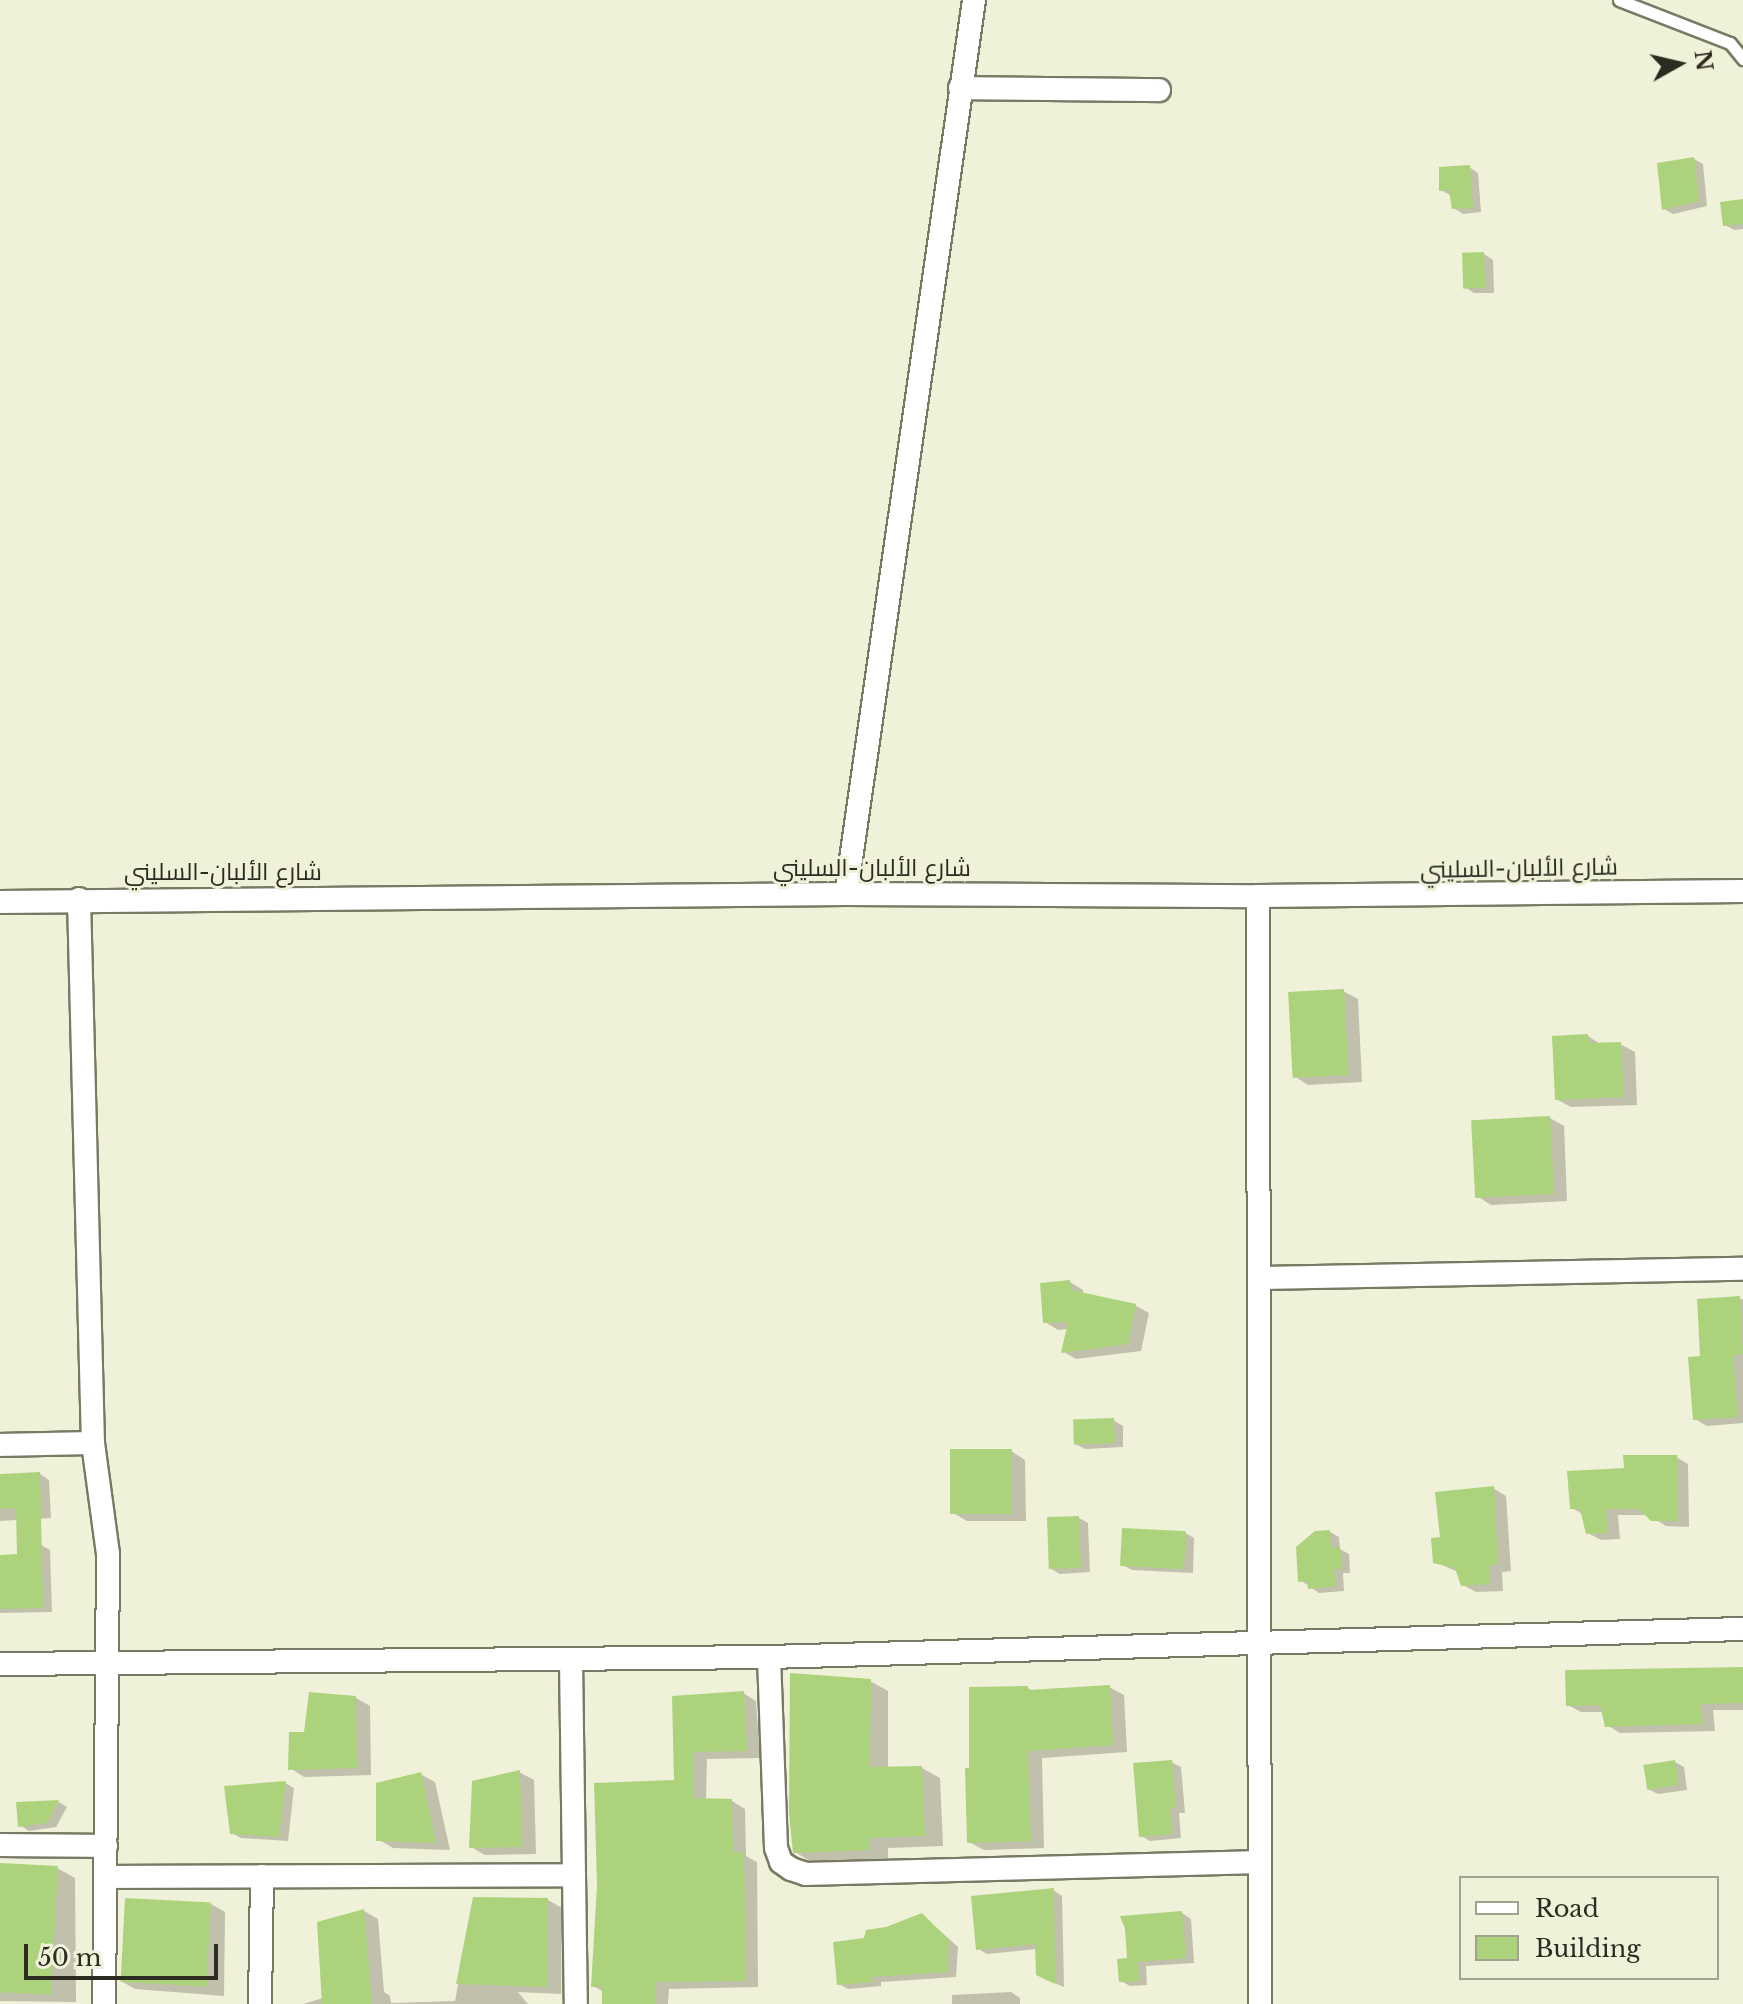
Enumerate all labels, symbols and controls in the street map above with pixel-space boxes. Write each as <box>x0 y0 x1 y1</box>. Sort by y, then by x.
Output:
north arrow <box>1639 24 1719 104</box>
text: N <box>1688 48 1718 73</box>
street label: شارع الألبان-السليني <box>1420 852 1618 884</box>
street label: شارع الألبان-السليني <box>773 854 971 882</box>
street label: شارع الألبان-السليني <box>124 858 322 886</box>
legend <box>1459 1876 1719 1980</box>
text: Road <box>1535 1894 1599 1923</box>
scale bar <box>28 1928 222 1978</box>
text: Building <box>1535 1934 1641 1963</box>
text: 50 m <box>38 1943 101 1972</box>

